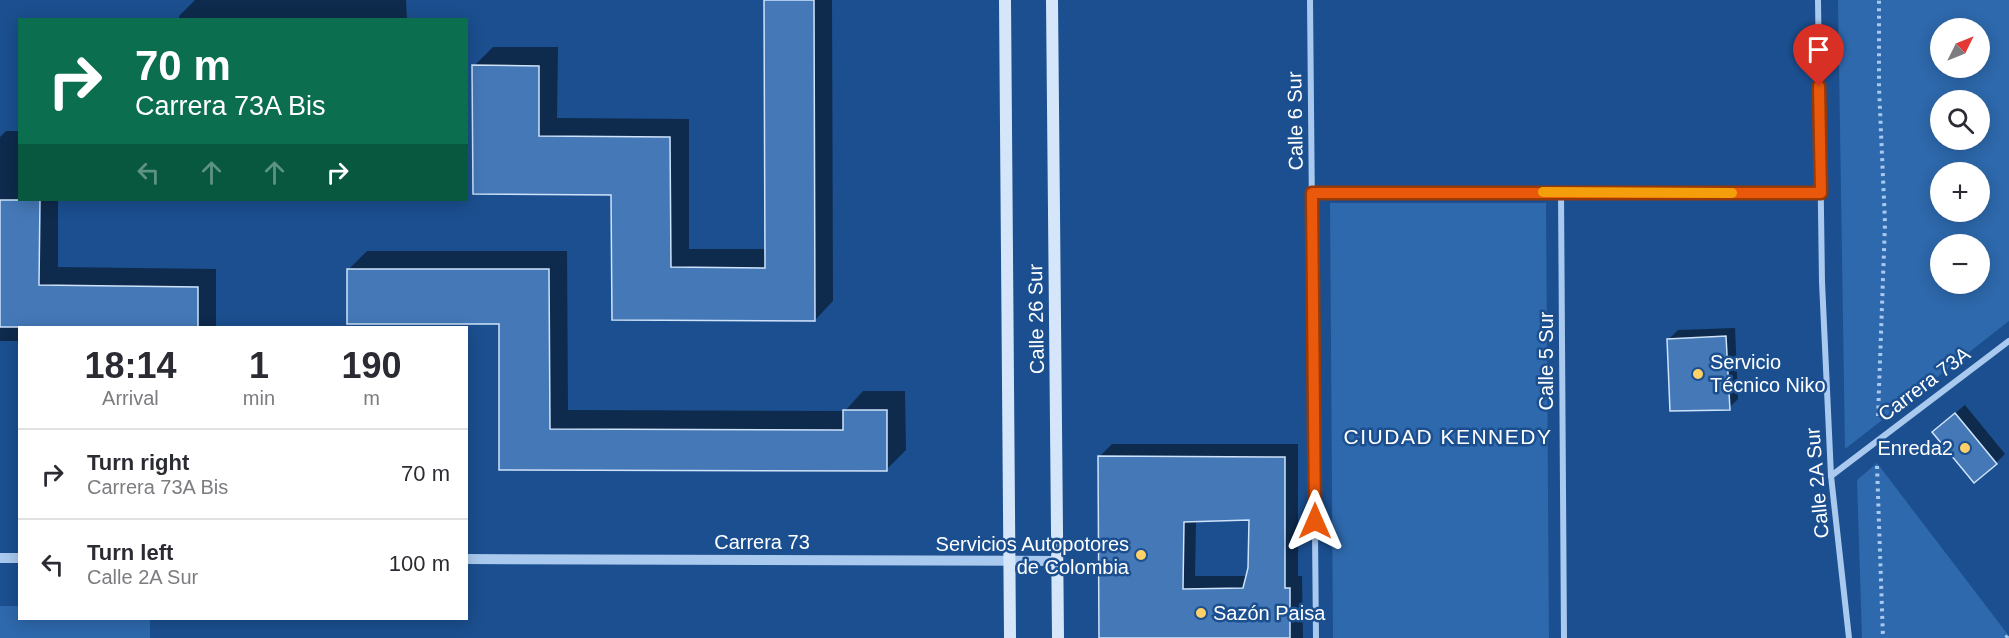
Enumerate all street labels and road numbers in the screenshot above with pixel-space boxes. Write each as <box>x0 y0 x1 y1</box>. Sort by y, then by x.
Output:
street label: Calle 6 Sur <box>1283 71 1307 171</box>
street label: Calle 26 Sur <box>1024 263 1048 374</box>
street label: Calle 5 Sur <box>1535 311 1557 410</box>
street label: Carrera 73A <box>1874 342 1975 426</box>
street label: Calle 2A Sur <box>1801 426 1833 539</box>
street label: Carrera 73 <box>714 531 810 553</box>

